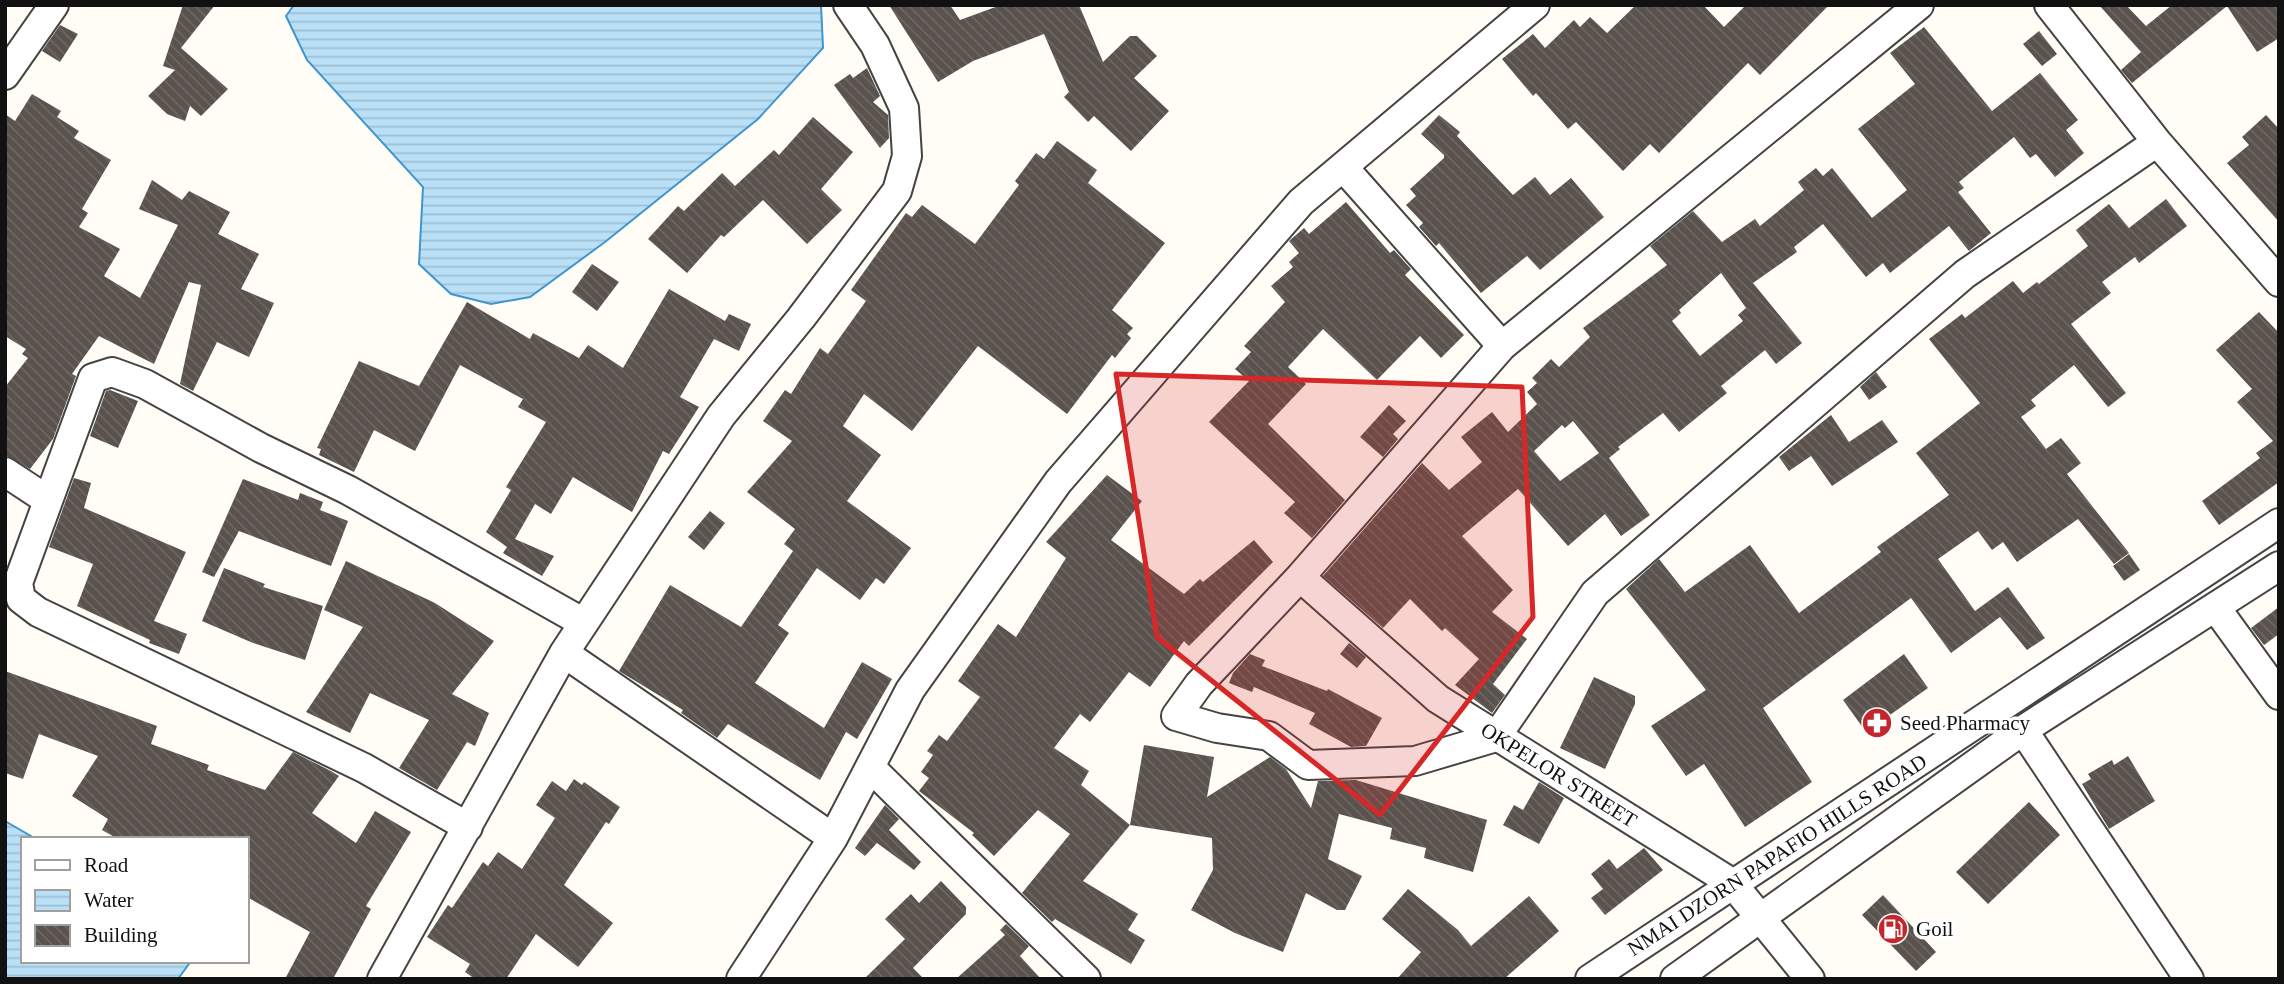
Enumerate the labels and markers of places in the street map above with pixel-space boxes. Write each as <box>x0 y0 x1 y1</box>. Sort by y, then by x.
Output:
pharmacy icon: Seed Pharmacy <box>1860 706 1894 740</box>
place label: Seed Pharmacy <box>1900 711 2031 735</box>
fuel station icon: Goil <box>1876 912 1910 946</box>
place label: Goil <box>1916 917 1954 941</box>

